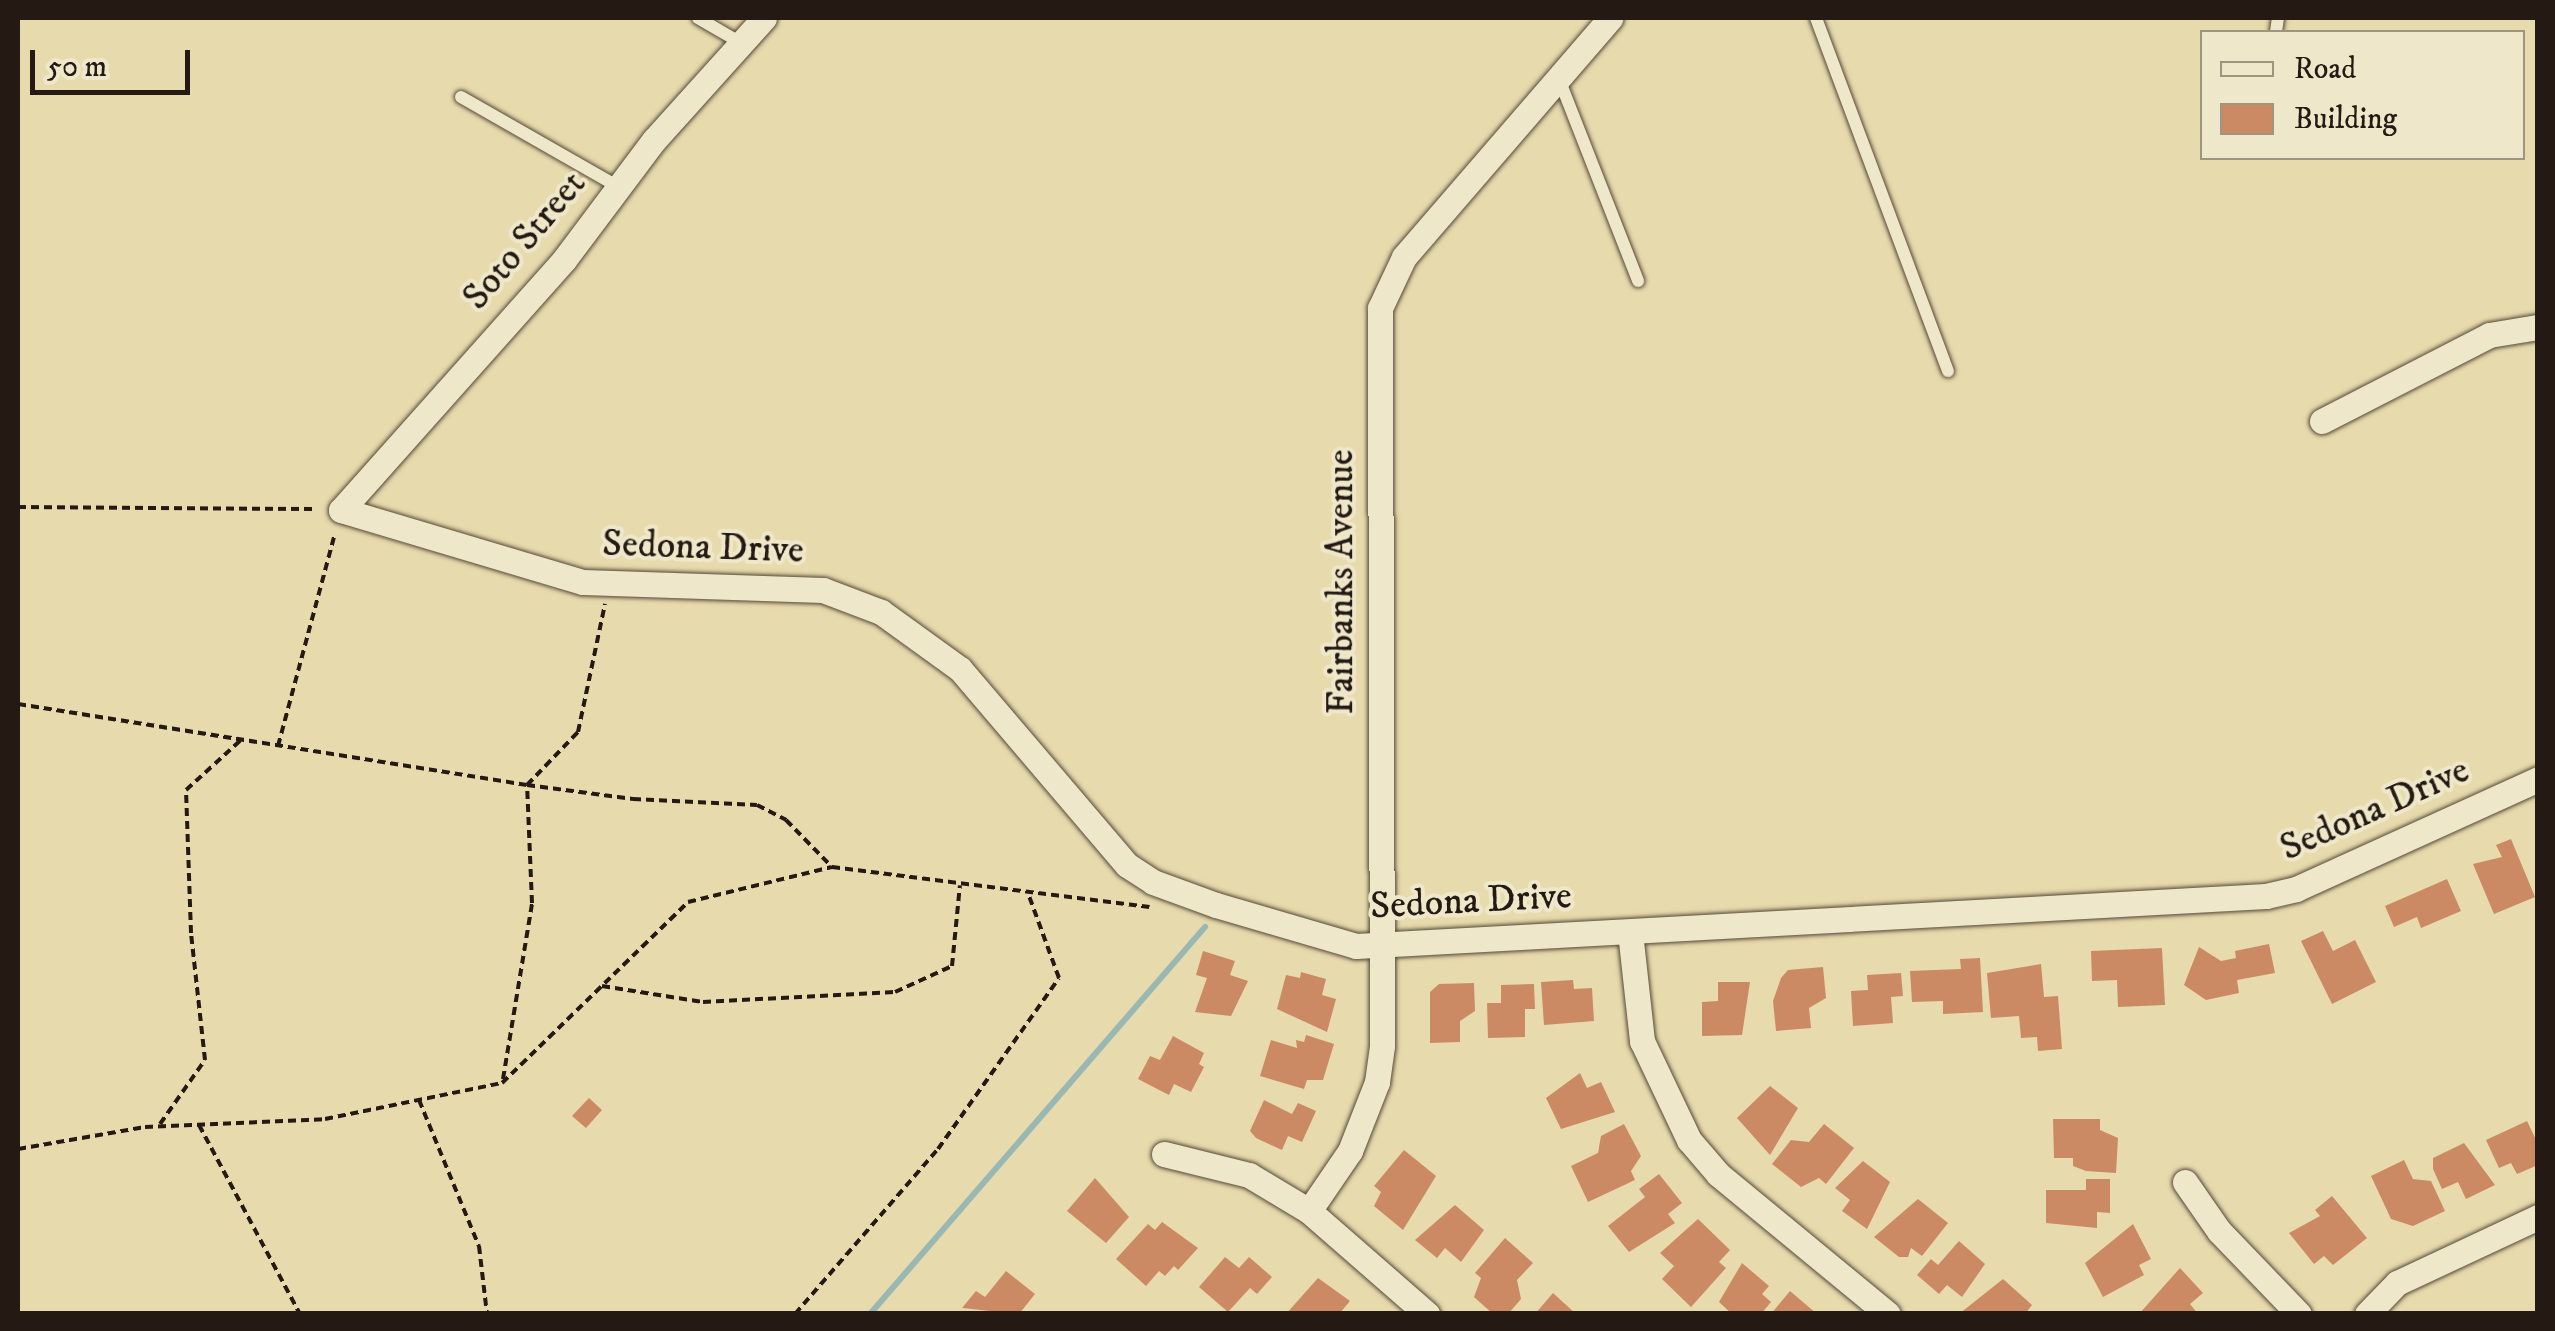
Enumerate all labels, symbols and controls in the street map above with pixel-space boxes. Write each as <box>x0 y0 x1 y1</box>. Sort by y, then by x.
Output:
scale bar <box>35 30 195 92</box>
legend <box>2200 30 2525 160</box>
text: 50 m <box>47 49 107 86</box>
text: Road <box>2294 51 2356 88</box>
text: Building <box>2294 101 2397 138</box>
street label: Soto Street <box>454 162 596 320</box>
street label: Fairbanks Avenue <box>1319 449 1365 715</box>
street label: Sedona Drive <box>601 522 805 574</box>
street label: Sedona Drive <box>2274 748 2476 872</box>
street label: Sedona Drive <box>1369 874 1573 930</box>

